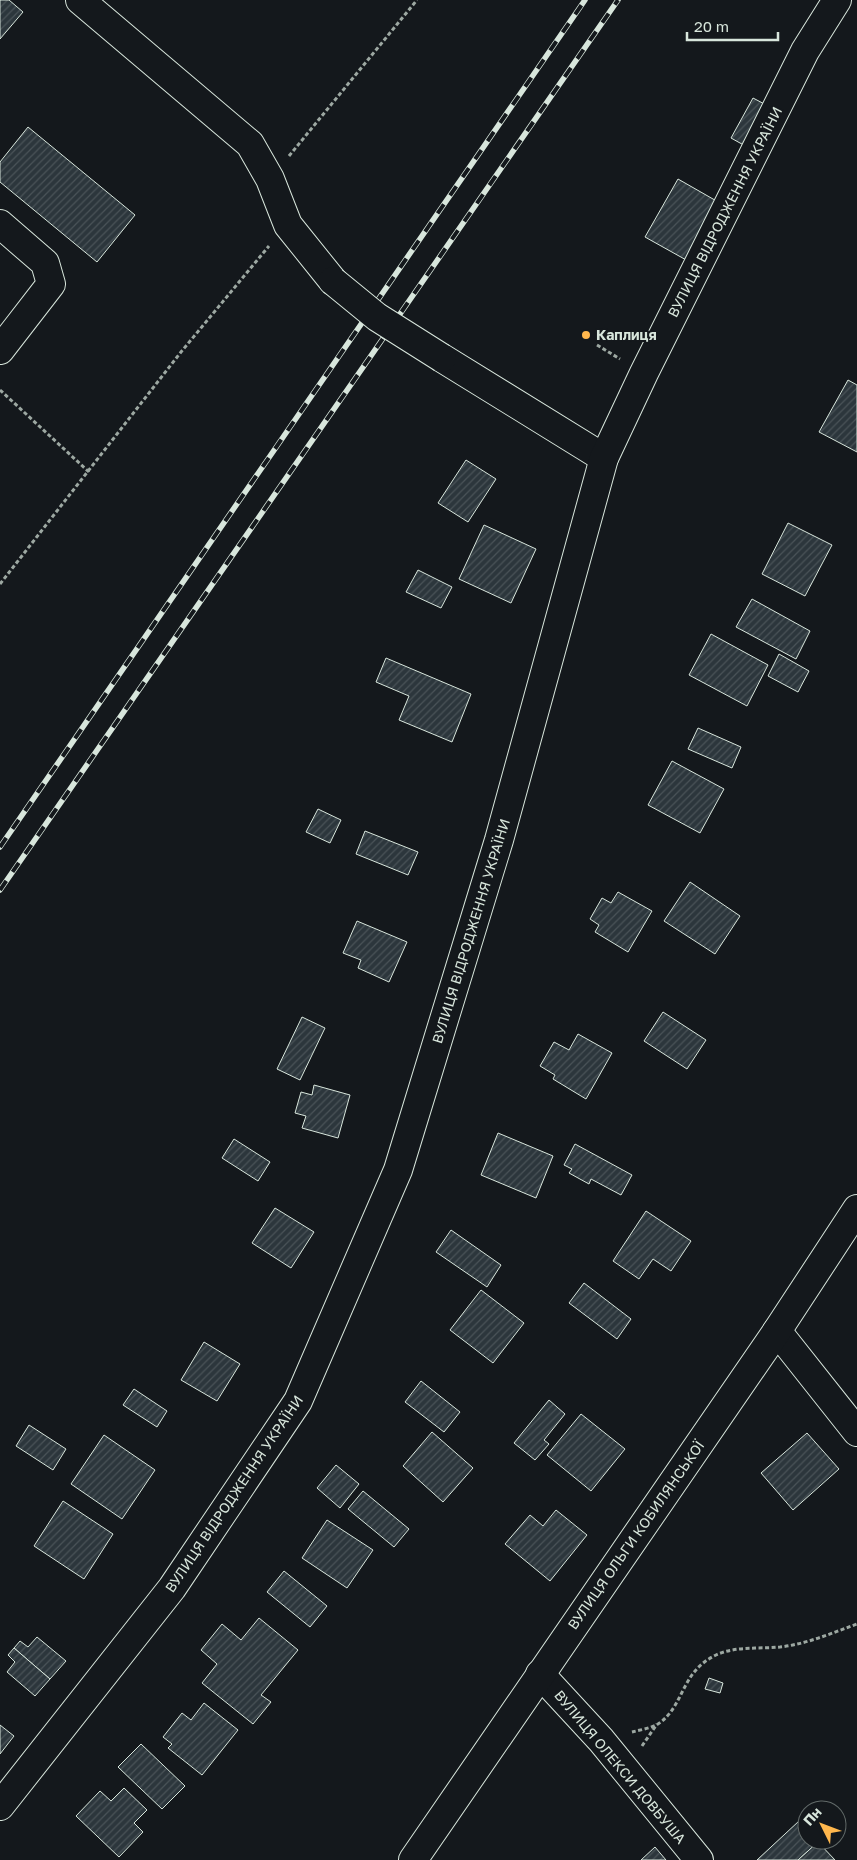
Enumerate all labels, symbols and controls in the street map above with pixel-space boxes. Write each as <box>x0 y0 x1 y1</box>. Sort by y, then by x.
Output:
scale bar <box>687 10 778 42</box>
text: 20 m <box>694 17 729 35</box>
street label: ВУЛИЦЯ ВІДРОДЖЕННЯ УКРАЇНИ <box>664 104 785 320</box>
place label: Каплиця <box>596 326 657 343</box>
marker: Каплиця <box>580 329 592 341</box>
street label: ВУЛИЦЯ ВІДРОДЖЕННЯ УКРАЇНИ <box>428 816 513 1045</box>
street label: ВУЛИЦЯ ВІДРОДЖЕННЯ УКРАЇНИ <box>161 1392 306 1596</box>
street label: ВУЛИЦЯ ОЛЬГИ КОБИЛЯНСЬКОЇ <box>564 1437 708 1632</box>
street label: ВУЛИЦЯ ОЛЕКСИ ДОВБУША <box>551 1686 690 1847</box>
north arrow <box>797 1800 847 1850</box>
text: Пн <box>799 1803 825 1829</box>

